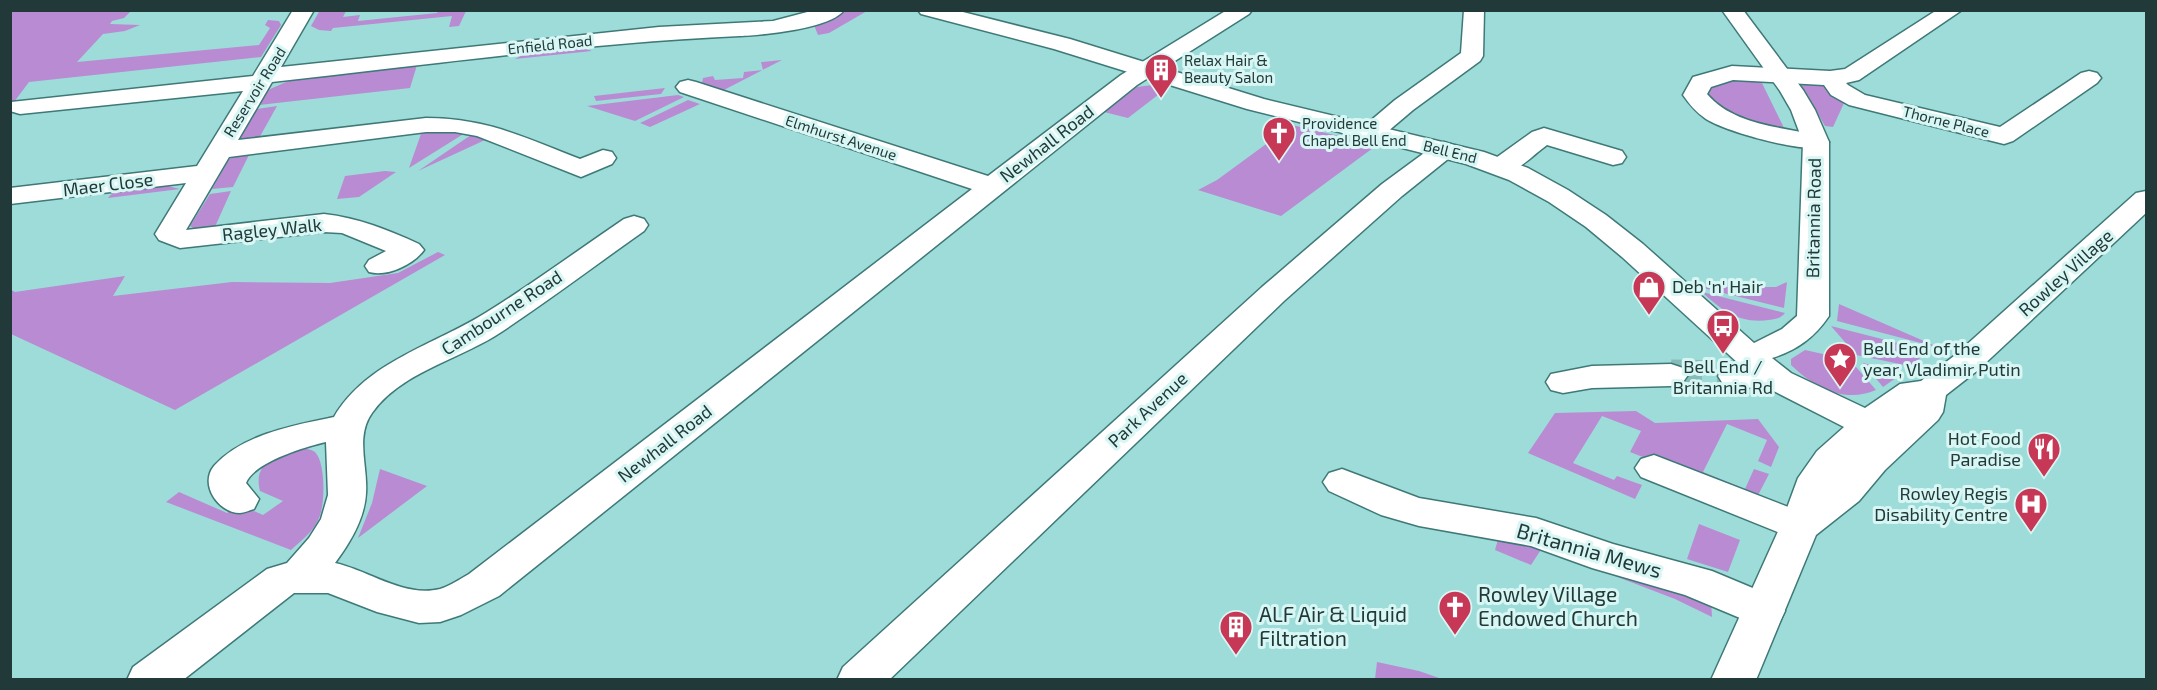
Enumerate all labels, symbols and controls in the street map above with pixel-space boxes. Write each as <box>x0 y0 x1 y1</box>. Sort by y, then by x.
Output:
street label: Enfield Road <box>507 31 593 57</box>
street label: Reservoir Road <box>219 43 289 140</box>
place label: Relax Hair & Beauty Salon <box>1184 51 1273 86</box>
building icon: Relax Hair & Beauty Salon <box>1143 52 1179 99</box>
street label: Newhall Road <box>995 100 1098 187</box>
street label: Thorne Place <box>1901 102 1992 141</box>
street label: Elmhurst Avenue <box>783 111 899 164</box>
place label: Providence Chapel Bell End <box>1302 114 1407 149</box>
church icon: Providence Chapel Bell End <box>1261 115 1297 162</box>
street label: Bell End <box>1421 136 1479 166</box>
street label: Britannia Road <box>1801 158 1825 278</box>
street label: Maer Close <box>61 168 154 200</box>
street label: Ragley Walk <box>221 213 323 245</box>
street label: Rowley Village <box>2014 224 2117 320</box>
street label: Cambourne Road <box>437 265 566 359</box>
shop icon: Deb 'n' Hair <box>1631 269 1667 316</box>
place label: Deb 'n' Hair <box>1672 275 1763 297</box>
bus stop icon: Bell End / Britannia Rd <box>1705 308 1741 355</box>
place label: Bell End of the year, Vladimir Putin <box>1863 337 2021 380</box>
place icon: Bell End of the year, Vladimir Putin <box>1822 341 1858 388</box>
place label: Bell End / Britannia Rd <box>1673 355 1773 398</box>
street label: Park Avenue <box>1103 367 1192 452</box>
street label: Newhall Road <box>613 400 716 487</box>
place label: Hot Food Paradise <box>1948 427 2021 470</box>
restaurant icon: Hot Food Paradise <box>2026 431 2062 478</box>
place label: Rowley Regis Disability Centre <box>1874 482 2008 525</box>
hospital icon: Rowley Regis Disability Centre <box>2013 486 2049 533</box>
street label: Britannia Mews <box>1514 517 1665 582</box>
place label: Rowley Village Endowed Church <box>1478 581 1638 630</box>
church icon: Rowley Village Endowed Church <box>1437 589 1473 636</box>
place label: ALF Air & Liquid Filtration <box>1259 601 1407 650</box>
building icon: ALF Air & Liquid Filtration <box>1218 609 1254 656</box>

